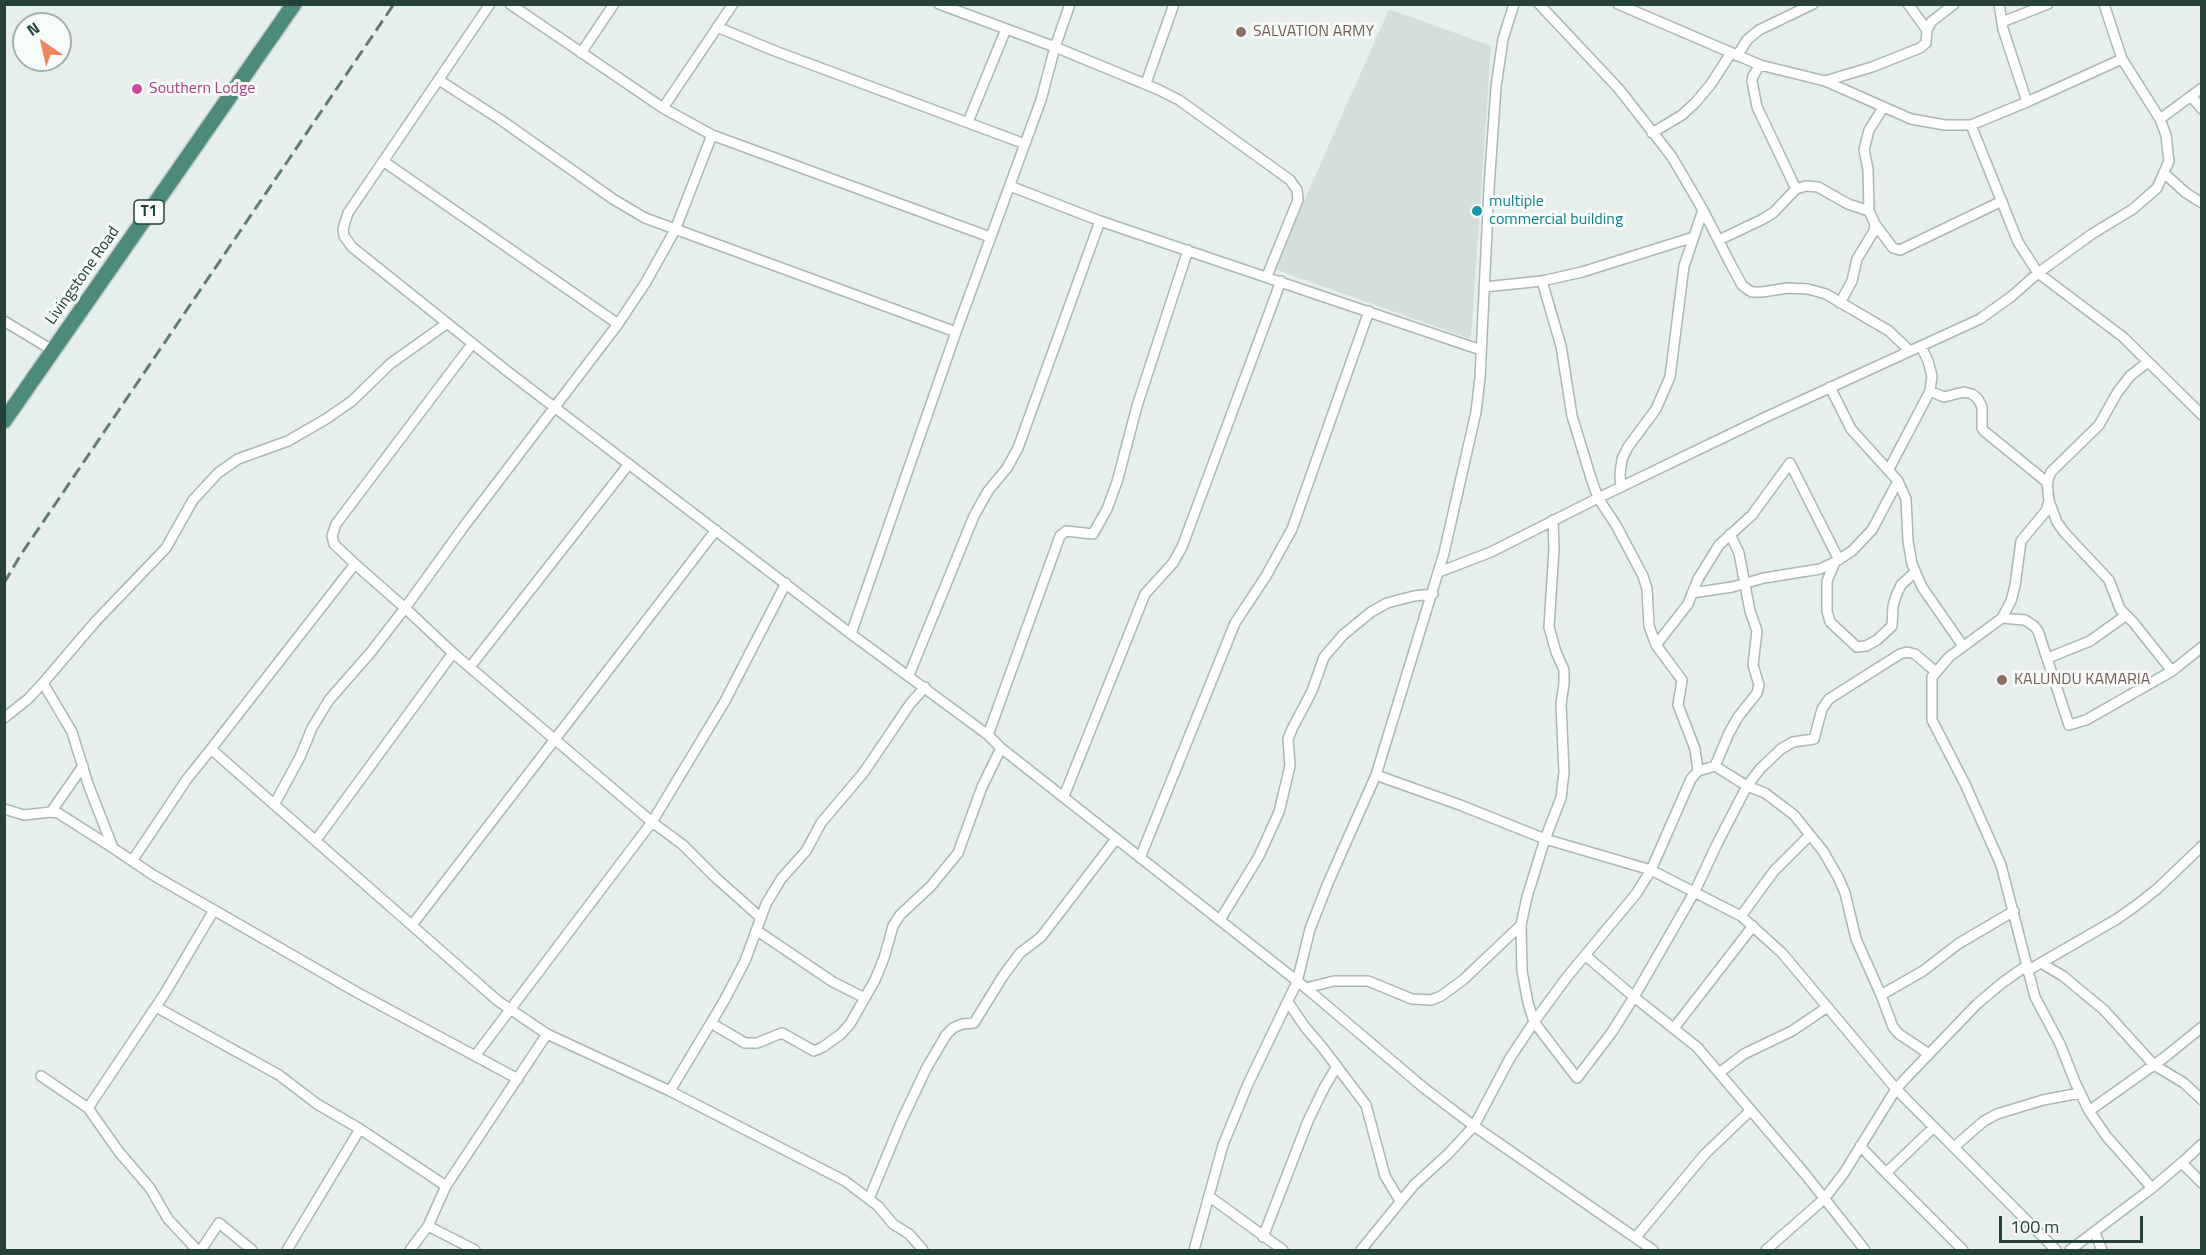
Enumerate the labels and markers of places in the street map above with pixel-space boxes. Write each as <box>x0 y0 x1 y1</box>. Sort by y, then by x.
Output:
place label: SALVATION ARMY <box>1253 22 1374 42</box>
marker: SALVATION ARMY <box>1234 25 1248 39</box>
place label: Southern Lodge <box>149 79 255 99</box>
marker: Southern Lodge <box>130 82 144 96</box>
place label: multiple commercial building <box>1489 192 1623 230</box>
marker: multiple commercial building <box>1470 204 1484 218</box>
place label: KALUNDU KAMARIA <box>2014 670 2150 690</box>
marker: KALUNDU KAMARIA <box>1995 673 2009 687</box>

